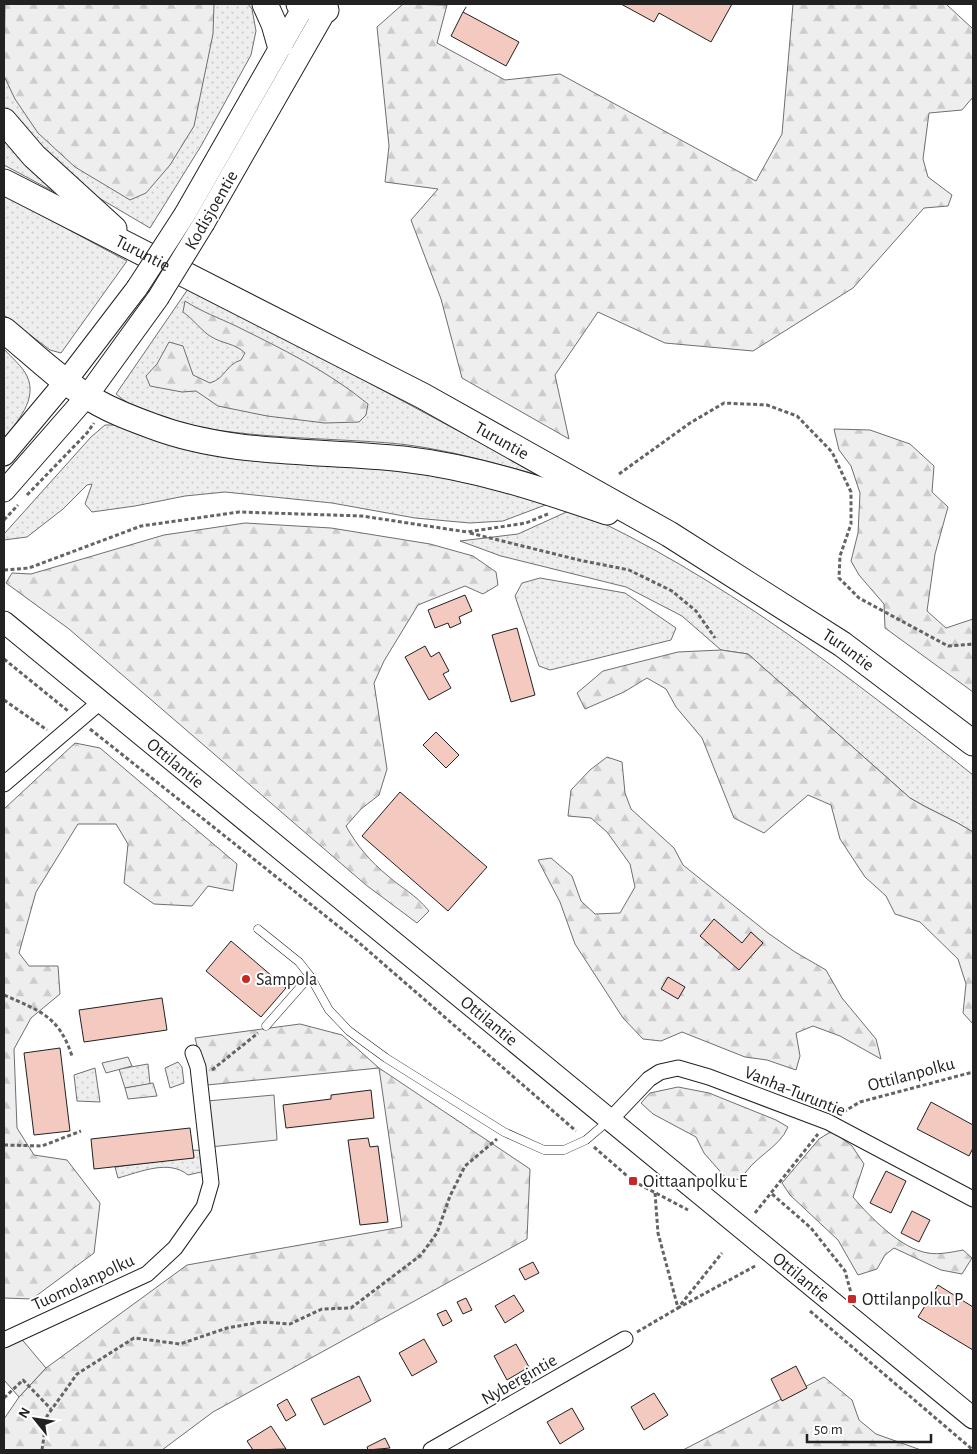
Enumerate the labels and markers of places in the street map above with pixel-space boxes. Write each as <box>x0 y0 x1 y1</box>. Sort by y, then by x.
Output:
place label: Sampola <box>256 971 317 989</box>
marker: Sampola <box>240 973 252 985</box>
place label: Oittaanpolku E <box>643 1173 748 1191</box>
marker: Oittaanpolku E <box>627 1175 639 1187</box>
place label: Ottilanpolku P <box>862 1291 963 1309</box>
marker: Ottilanpolku P <box>846 1293 858 1305</box>

